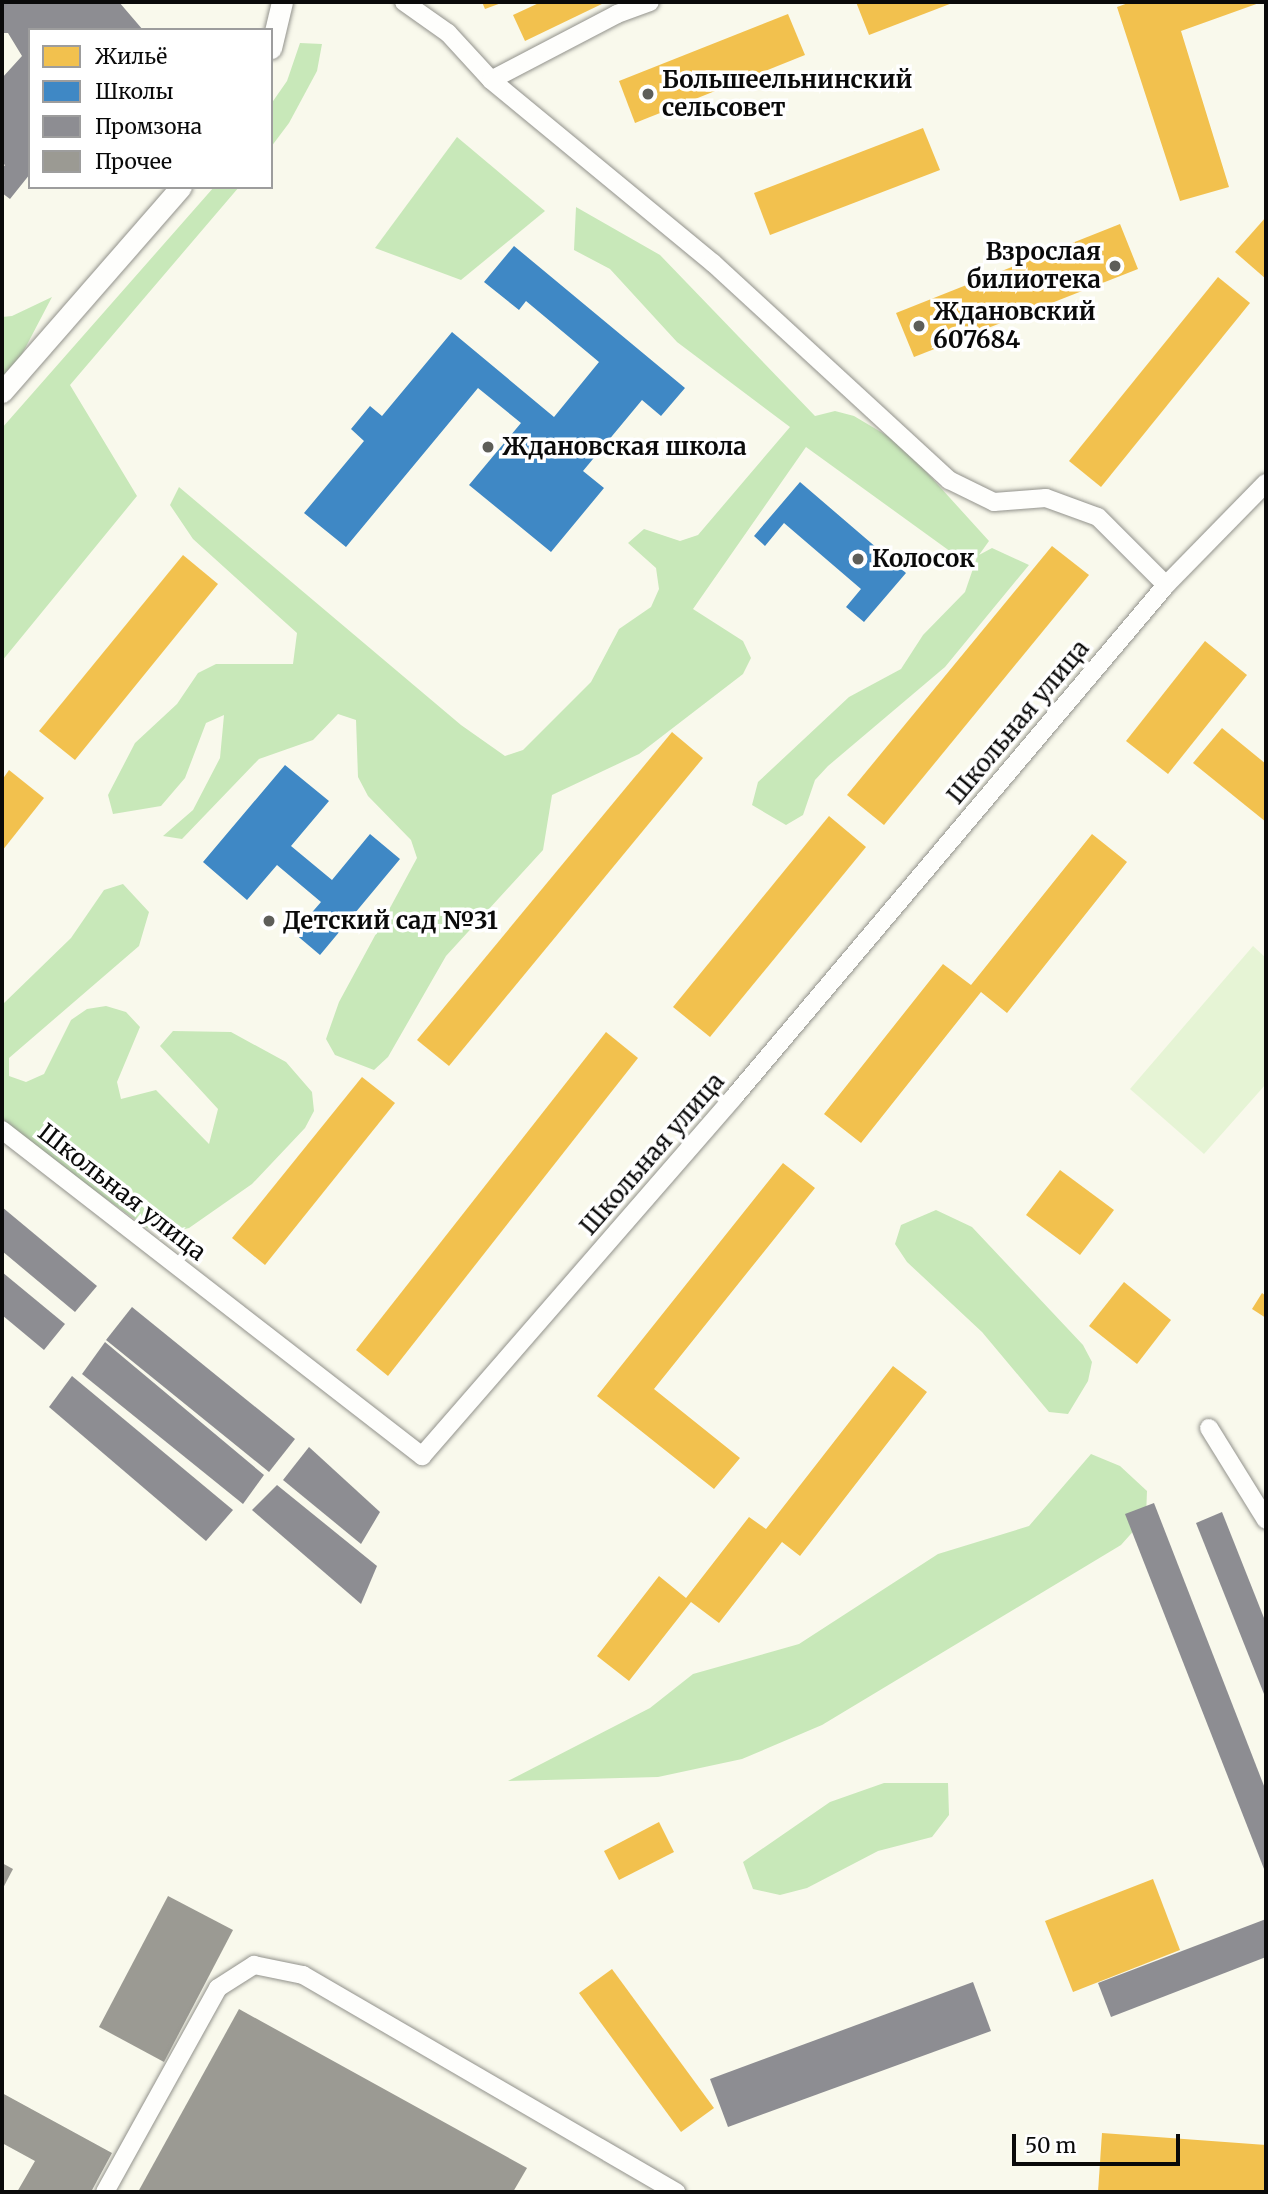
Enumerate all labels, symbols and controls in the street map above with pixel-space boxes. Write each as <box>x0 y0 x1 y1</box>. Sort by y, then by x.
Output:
legend <box>28 28 273 189</box>
text: Жильё <box>95 43 167 70</box>
place label: Большеельнинский сельсовет <box>662 66 913 122</box>
text: Школы <box>95 78 173 105</box>
marker: Большеельнинский сельсовет <box>640 86 656 102</box>
text: Промзона <box>95 113 202 140</box>
text: Прочее <box>95 148 172 175</box>
place label: Взрослая билиотека <box>967 238 1101 294</box>
marker: Взрослая билиотека <box>1107 258 1123 274</box>
place label: Ждановский 607684 <box>933 298 1096 354</box>
marker: Ждановский 607684 <box>911 318 927 334</box>
place label: Ждановская школа <box>502 433 747 461</box>
marker: Ждановская школа <box>480 439 496 455</box>
place label: Колосок <box>872 545 975 573</box>
marker: Колосок <box>850 551 866 567</box>
street label: Школьная улица <box>941 634 1095 810</box>
place label: Детский сад №31 <box>283 907 498 935</box>
marker: Детский сад №31 <box>261 913 277 929</box>
street label: Школьная улица <box>574 1067 730 1241</box>
street label: Школьная улица <box>32 1117 212 1267</box>
scale bar <box>1016 2120 1184 2164</box>
text: 50 m <box>1025 2132 1076 2159</box>

